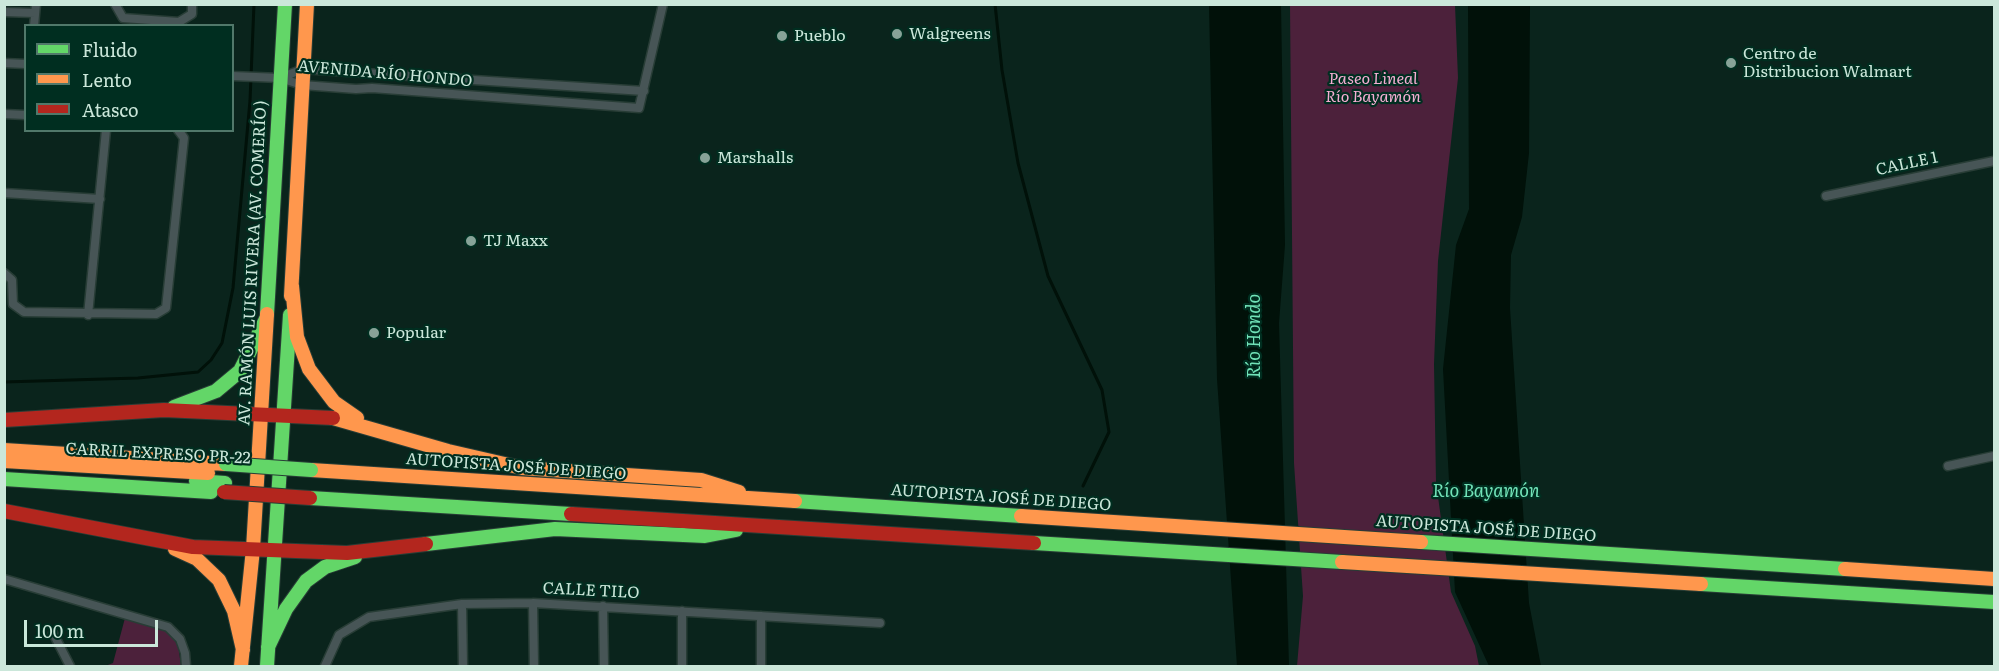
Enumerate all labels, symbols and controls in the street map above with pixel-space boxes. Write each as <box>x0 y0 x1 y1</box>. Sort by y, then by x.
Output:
legend <box>24 24 234 132</box>
place label: Walgreens <box>909 24 991 44</box>
place label: Pueblo <box>794 26 846 46</box>
marker: Walgreens <box>890 27 904 41</box>
marker: Pueblo <box>775 29 789 43</box>
text: Fluido <box>82 36 137 63</box>
place label: Centro de Distribucion Walmart <box>1743 44 1912 82</box>
marker: Centro de Distribucion Walmart <box>1724 56 1738 70</box>
street label: AVENIDA RÍO HONDO <box>297 57 473 91</box>
text: Lento <box>82 66 132 93</box>
park label: Paseo Lineal Río Bayamón <box>1325 69 1421 107</box>
text: Atasco <box>82 96 139 123</box>
street label: AV. RAMÓN LUIS RIVERA (AV. COMERÍO) <box>235 100 271 426</box>
place label: Marshalls <box>717 148 793 168</box>
street label: CALLE 1 <box>1874 148 1940 180</box>
marker: Marshalls <box>698 151 712 165</box>
place label: TJ Maxx <box>483 231 548 251</box>
marker: TJ Maxx <box>464 234 478 248</box>
water label: Río Hondo <box>1244 294 1266 378</box>
place label: Popular <box>386 323 446 343</box>
marker: Popular <box>367 326 381 340</box>
street label: CARRIL EXPRESO PR-22 <box>65 440 251 468</box>
street label: AUTOPISTA JOSÉ DE DIEGO <box>405 450 627 484</box>
street label: AUTOPISTA JOSÉ DE DIEGO <box>890 481 1112 515</box>
water label: Río Bayamón <box>1432 481 1540 503</box>
street label: AUTOPISTA JOSÉ DE DIEGO <box>1375 512 1597 546</box>
street label: CALLE TILO <box>542 579 640 603</box>
scale bar <box>27 608 160 646</box>
text: 100 m <box>35 617 84 644</box>

